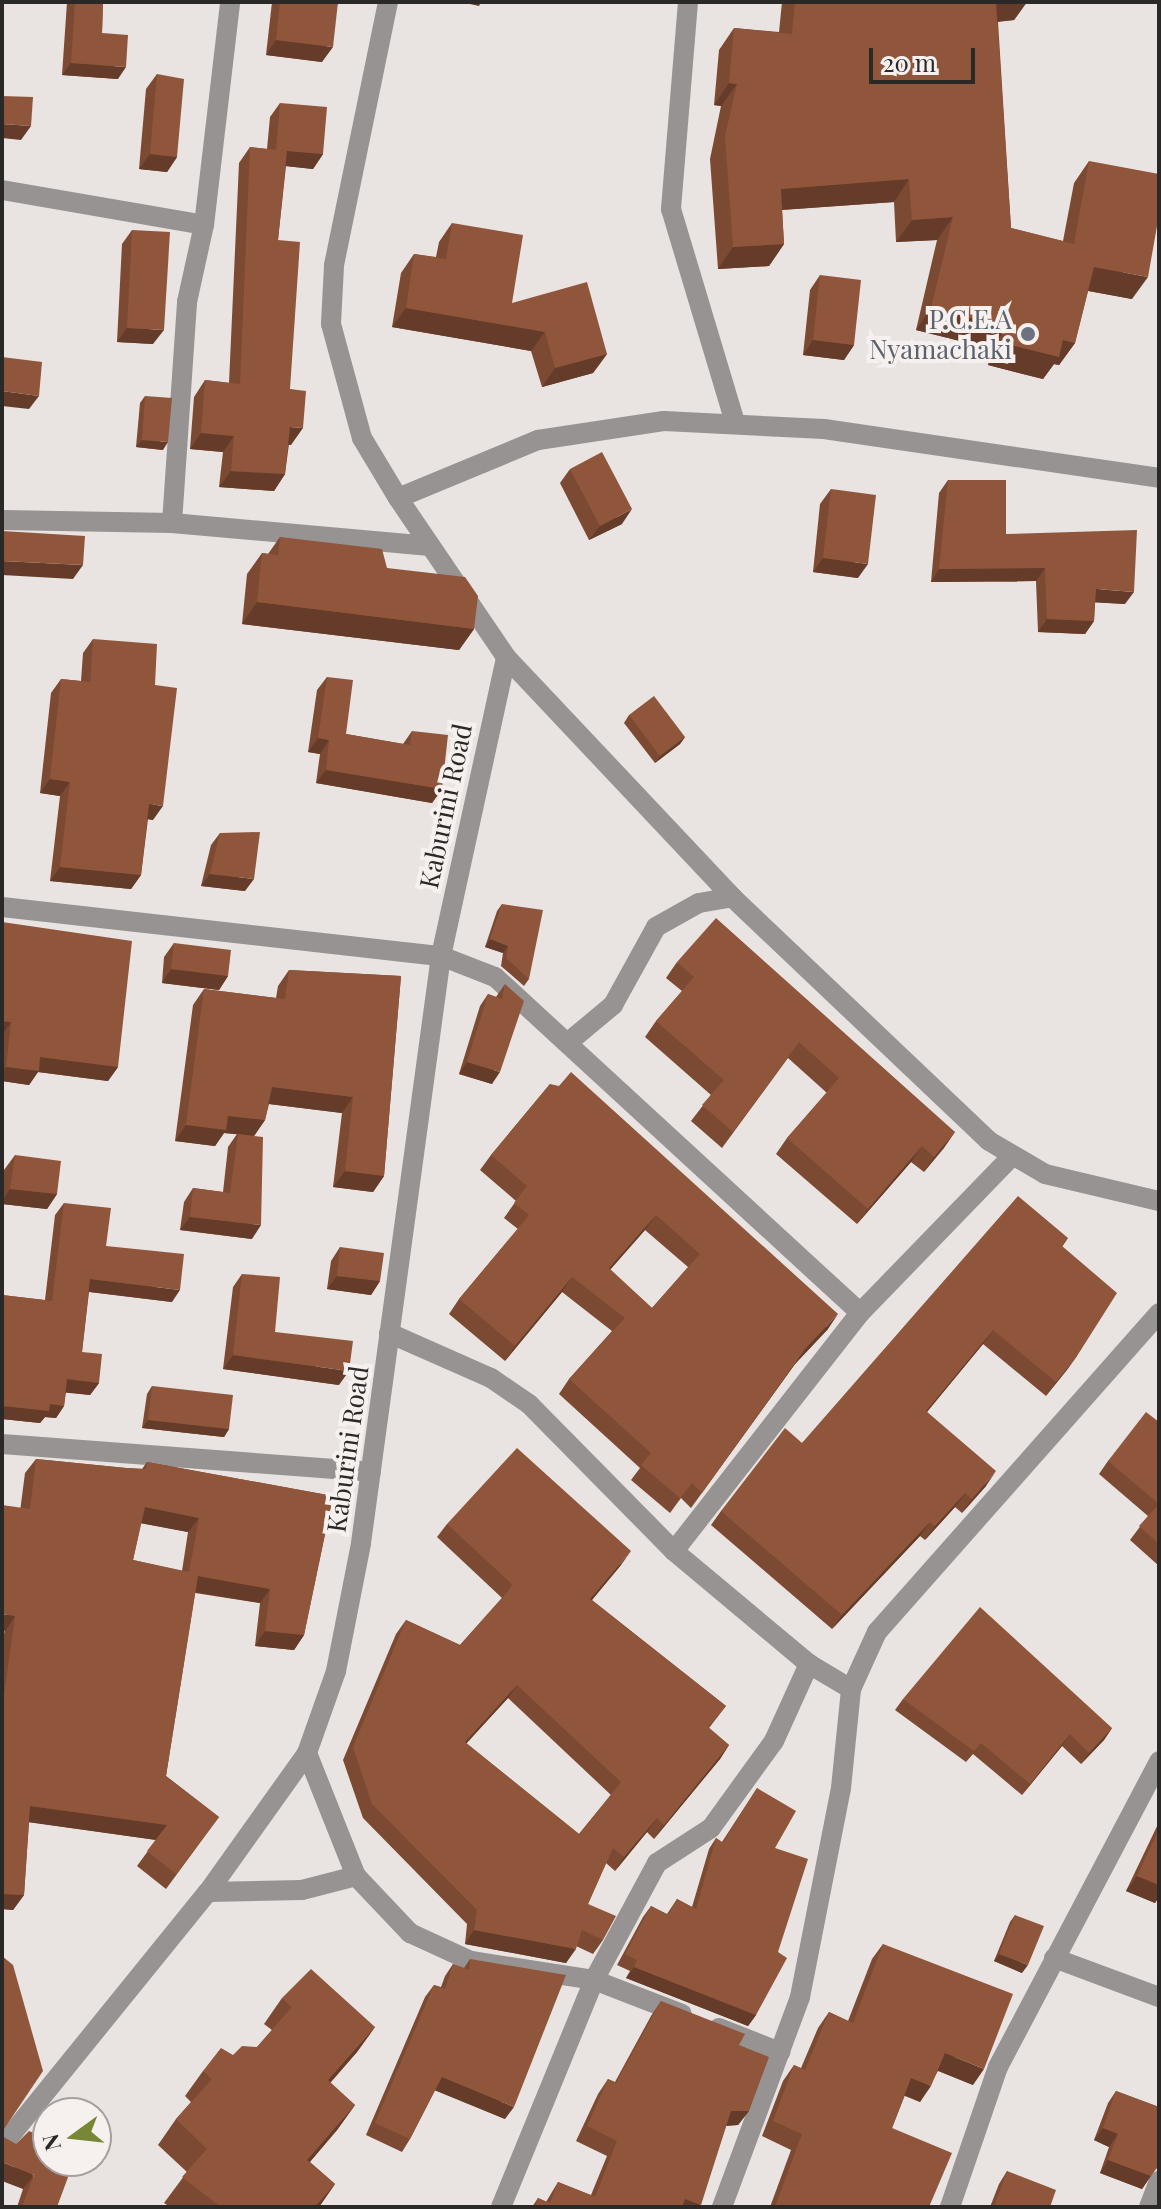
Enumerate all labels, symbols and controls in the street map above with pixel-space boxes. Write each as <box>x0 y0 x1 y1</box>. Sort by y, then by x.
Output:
scale bar <box>873 32 979 82</box>
text: 20 m <box>883 46 936 78</box>
place label: P.C.E.A Nyamachaki <box>869 303 1012 364</box>
marker: P.C.E.A Nyamachaki <box>1019 325 1037 343</box>
street label: Kaburini Road <box>412 721 478 891</box>
street label: Kaburini Road <box>320 1364 374 1534</box>
north arrow <box>32 2097 112 2177</box>
text: N <box>34 2131 67 2154</box>

